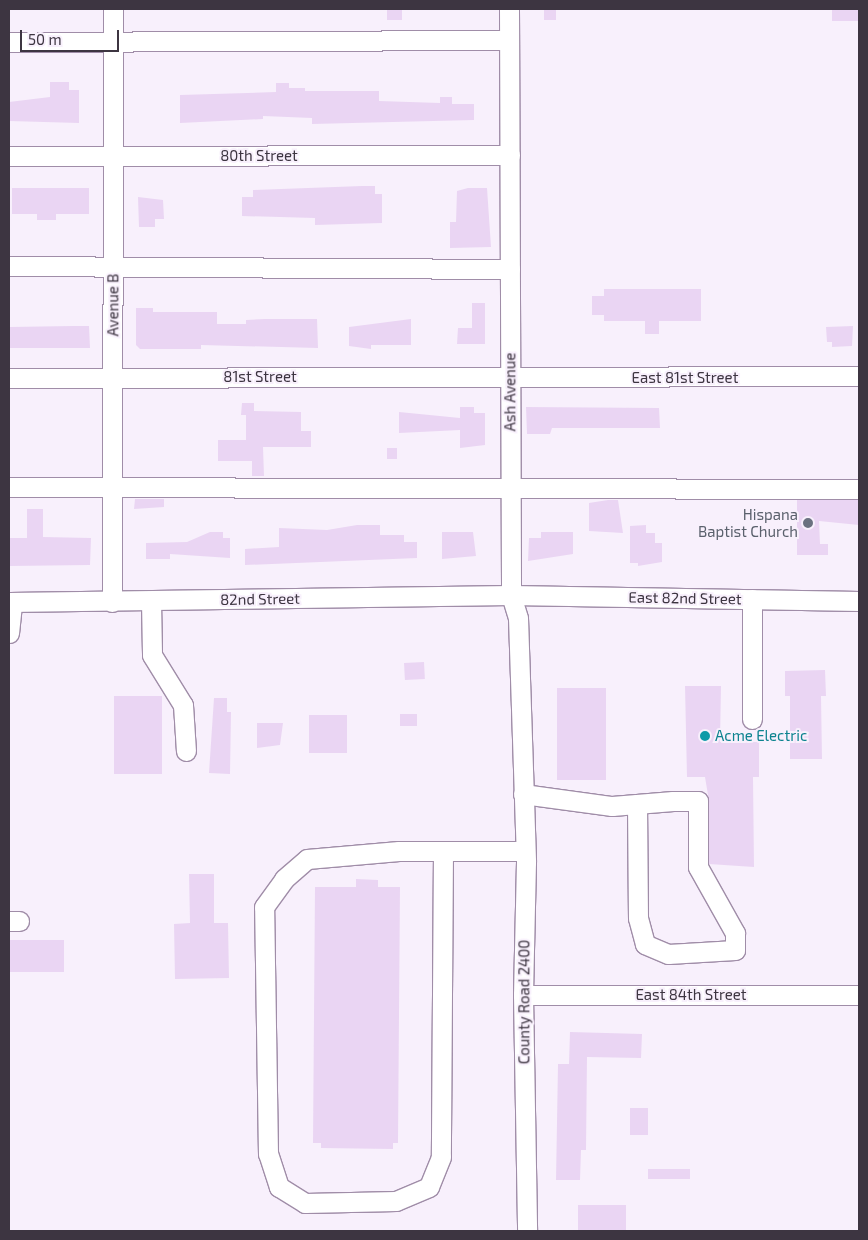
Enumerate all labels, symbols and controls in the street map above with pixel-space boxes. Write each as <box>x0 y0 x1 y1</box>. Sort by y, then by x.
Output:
scale bar <box>22 20 121 52</box>
text: 50 m <box>28 30 62 48</box>
street label: 80th Street <box>220 147 298 165</box>
street label: Avenue B <box>104 274 122 336</box>
street label: Ash Avenue <box>501 352 519 432</box>
street label: 81st Street <box>223 368 297 386</box>
street label: East 81st Street <box>632 369 738 387</box>
place label: Hispana Baptist Church <box>698 505 798 540</box>
marker: Hispana Baptist Church <box>802 517 814 529</box>
street label: East 82nd Street <box>628 588 742 608</box>
street label: 82nd Street <box>220 589 300 609</box>
place label: Acme Electric <box>715 727 807 745</box>
marker: Acme Electric <box>699 730 711 742</box>
street label: County Road 2400 <box>515 940 533 1064</box>
street label: East 84th Street <box>635 986 747 1004</box>

